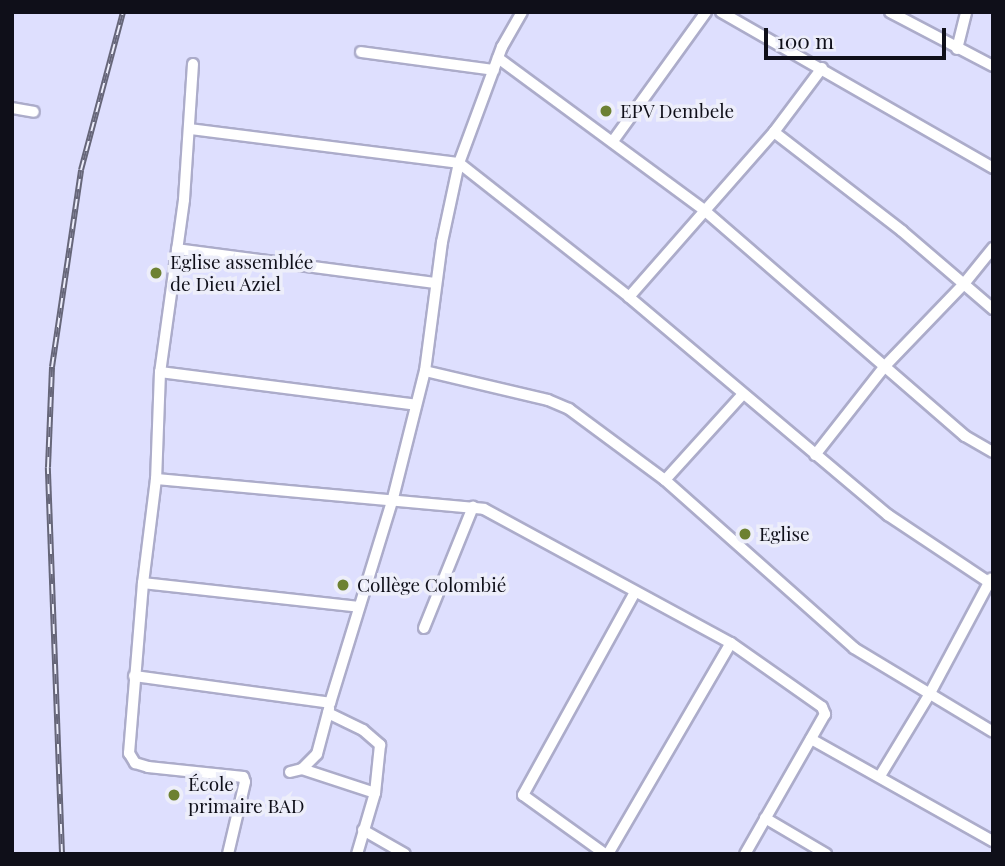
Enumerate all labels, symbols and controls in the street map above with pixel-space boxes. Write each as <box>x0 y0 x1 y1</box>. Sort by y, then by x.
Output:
scale bar <box>767 14 949 58</box>
text: 100 m <box>777 26 834 54</box>
place label: EPV Dembele <box>620 100 735 122</box>
marker: EPV Dembele <box>598 103 614 119</box>
place label: Eglise assemblée de Dieu Aziel <box>170 251 313 295</box>
marker: Eglise assemblée de Dieu Aziel <box>148 265 164 281</box>
place label: Eglise <box>759 523 810 545</box>
marker: Eglise <box>737 526 753 542</box>
place label: Collège Colombié <box>357 574 506 596</box>
marker: Collège Colombié <box>335 577 351 593</box>
place label: École primaire BAD <box>188 773 304 817</box>
marker: École primaire BAD <box>166 787 182 803</box>

